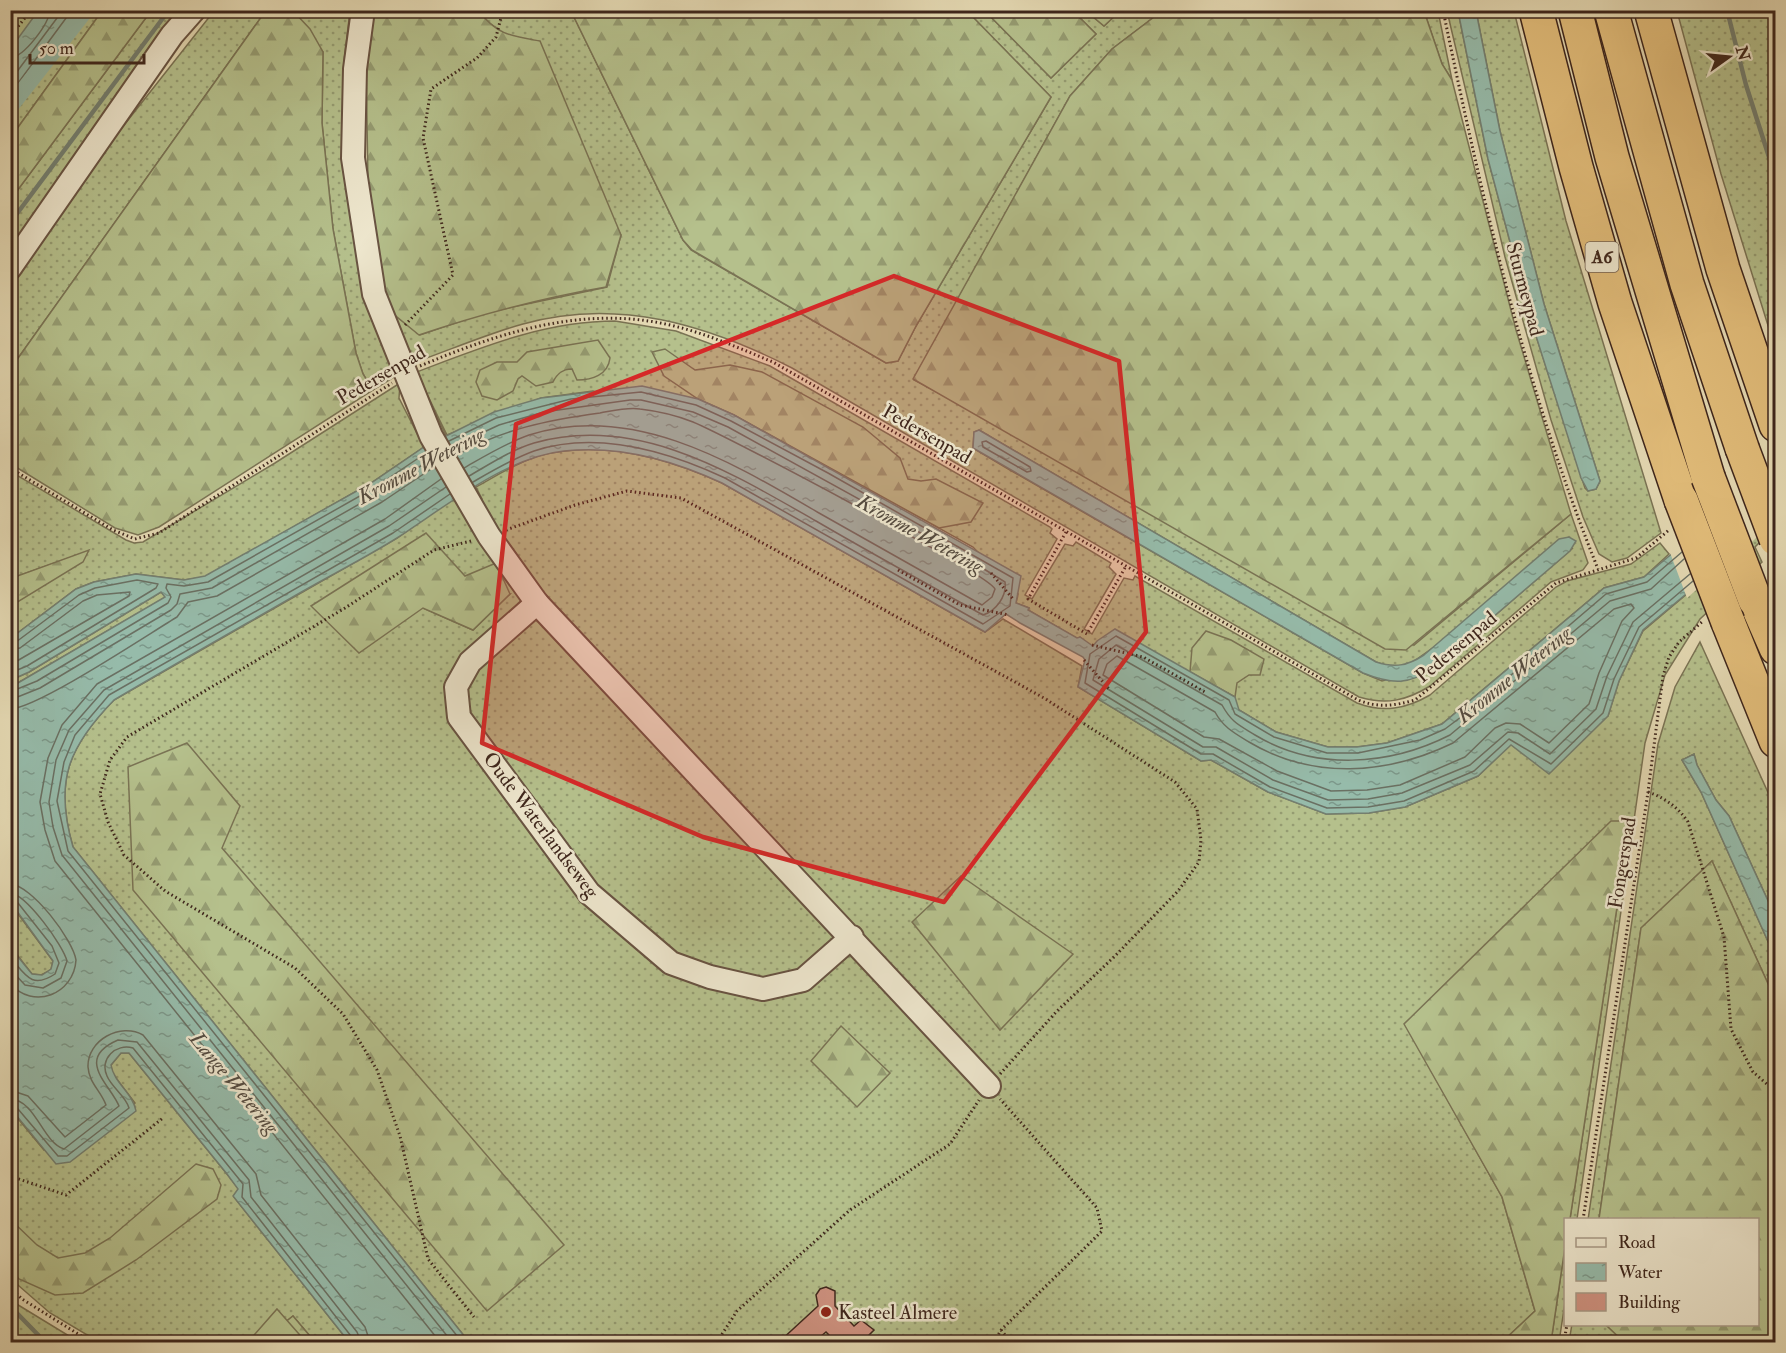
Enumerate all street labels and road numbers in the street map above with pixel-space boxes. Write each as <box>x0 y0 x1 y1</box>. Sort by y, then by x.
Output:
street label: Sturmeypad <box>1500 239 1550 339</box>
road number: A6 <box>1586 242 1618 272</box>
street label: Pedersenpad <box>332 339 431 411</box>
street label: Pedersenpad <box>877 398 976 470</box>
street label: Pedersenpad <box>1410 606 1503 689</box>
street label: Oude Waterlandseweg <box>478 747 605 904</box>
street label: Fongerspad <box>1602 815 1643 911</box>

